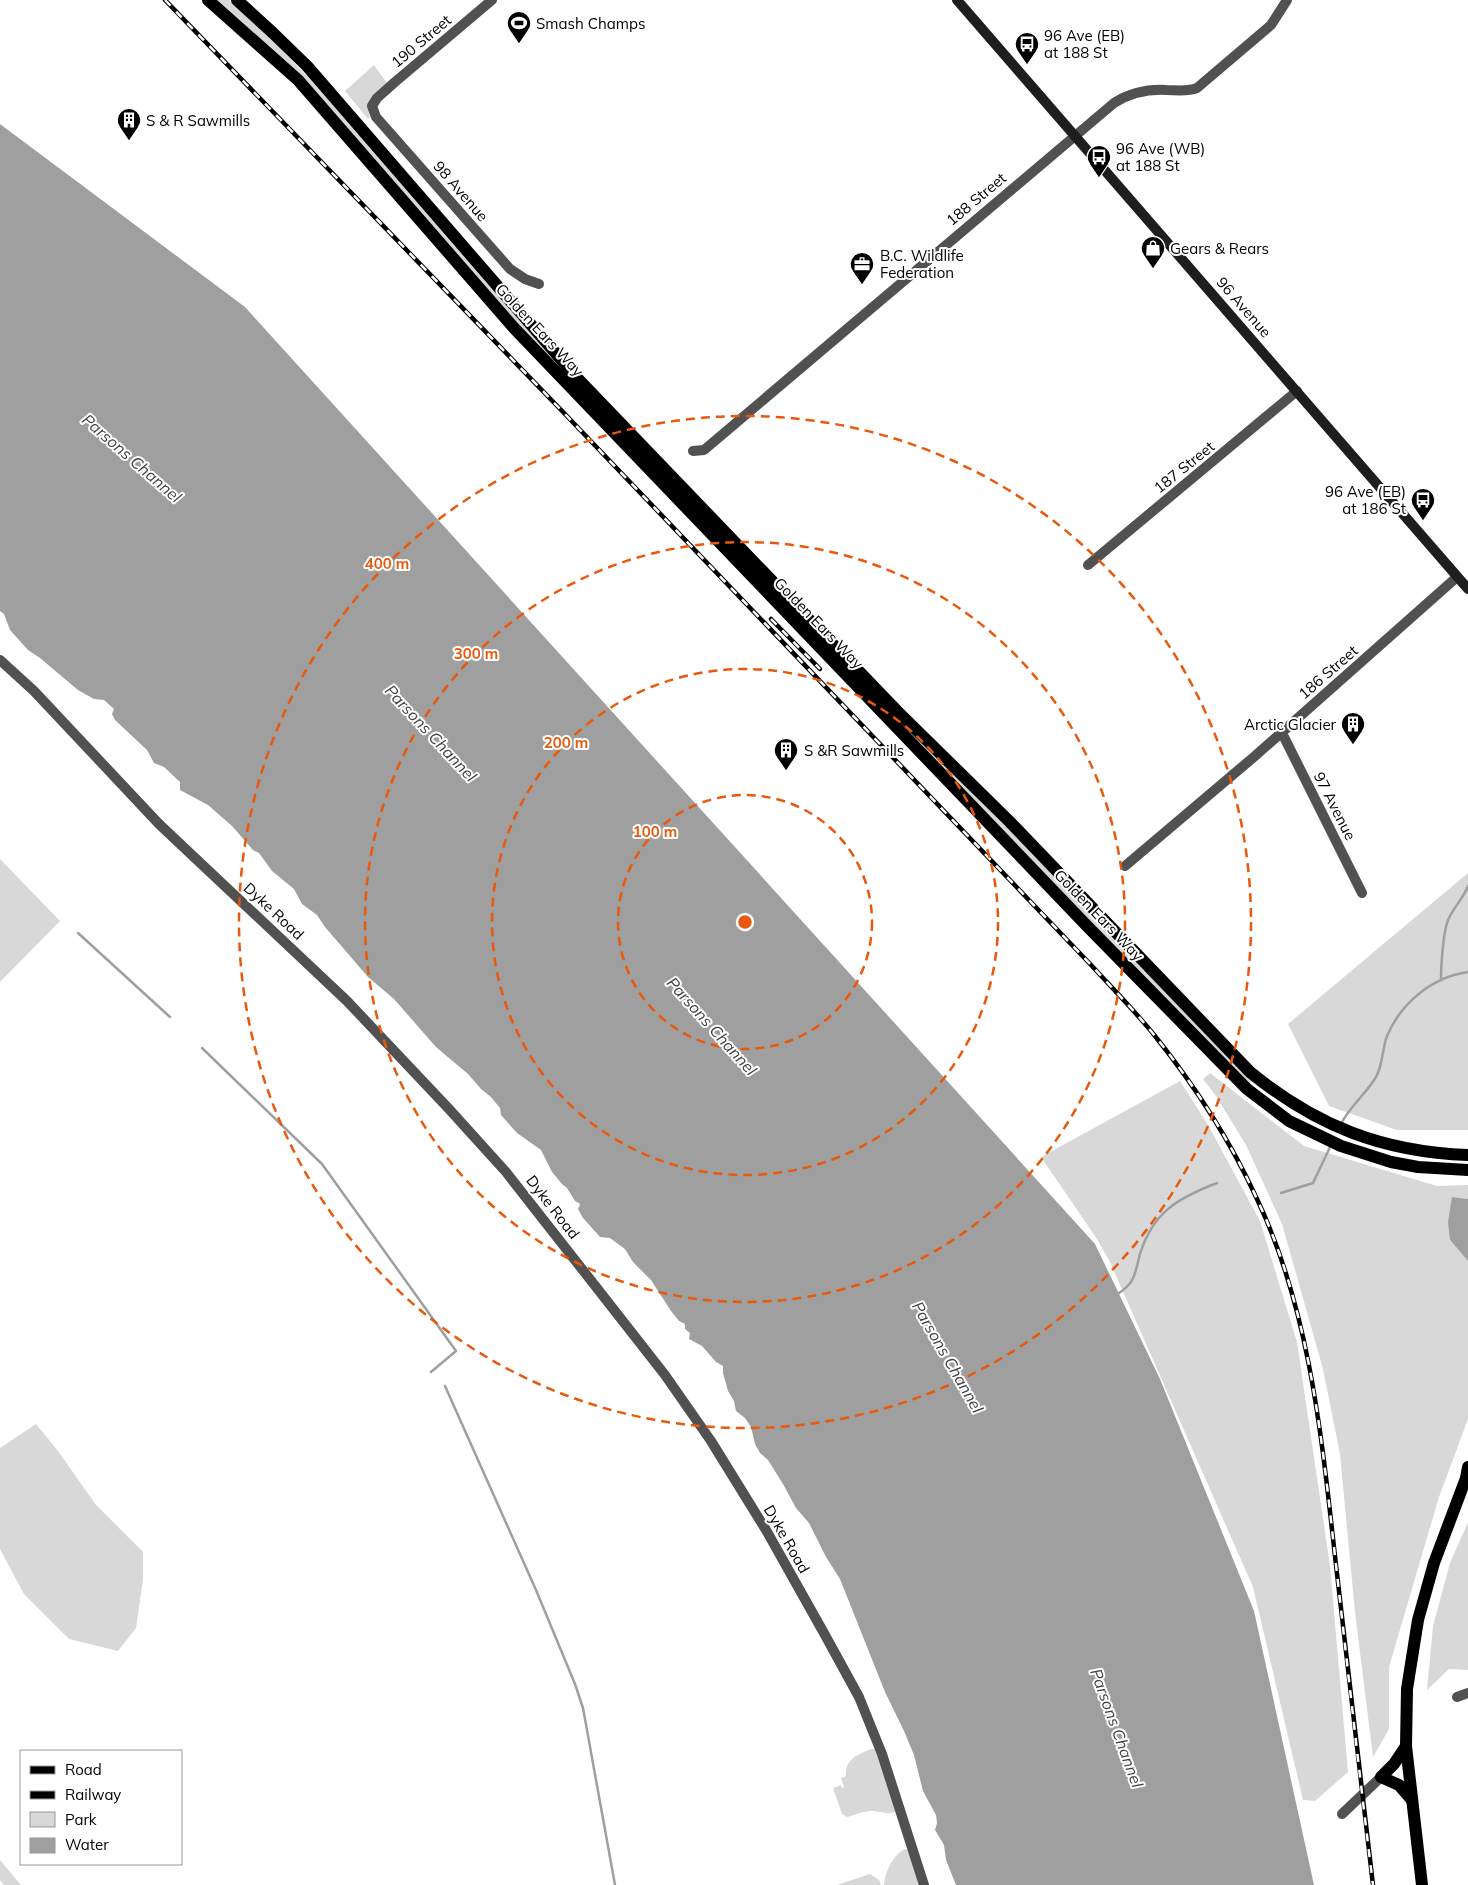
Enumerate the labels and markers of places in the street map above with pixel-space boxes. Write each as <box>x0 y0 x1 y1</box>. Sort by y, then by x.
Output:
sports icon: Smash Champs <box>506 10 532 44</box>
place label: Smash Champs <box>536 14 645 33</box>
place label: 96 Ave (EB) at 188 St <box>1044 26 1125 62</box>
bus stop icon: 96 Ave (EB) at 188 St <box>1014 31 1040 65</box>
building icon: S & R Sawmills <box>116 107 142 141</box>
place label: S & R Sawmills <box>146 111 250 130</box>
place label: 96 Ave (WB) at 188 St <box>1116 139 1205 175</box>
bus stop icon: 96 Ave (WB) at 188 St <box>1086 144 1112 178</box>
shop icon: Gears & Rears <box>1140 235 1166 269</box>
place label: Gears & Rears <box>1170 239 1269 258</box>
place label: B.C. Wildlife Federation <box>880 246 964 282</box>
office icon: B.C. Wildlife Federation <box>849 251 875 285</box>
place label: 96 Ave (EB) at 186 St <box>1325 482 1406 518</box>
bus stop icon: 96 Ave (EB) at 186 St <box>1410 487 1436 521</box>
building icon: Arctic Glacier <box>1340 711 1366 745</box>
place label: Arctic Glacier <box>1244 715 1337 734</box>
building icon: S &R Sawmills <box>773 737 799 771</box>
place label: S &R Sawmills <box>804 741 904 760</box>
centre of rings <box>736 913 754 931</box>

